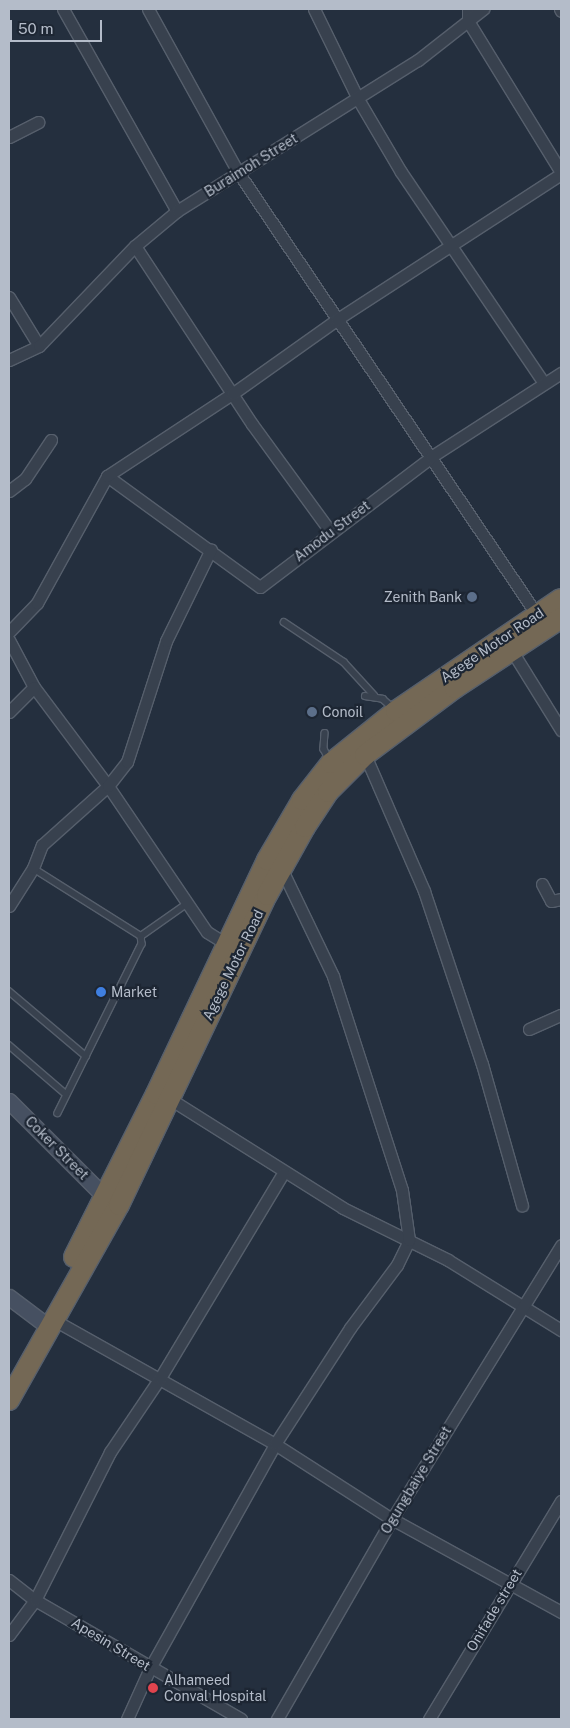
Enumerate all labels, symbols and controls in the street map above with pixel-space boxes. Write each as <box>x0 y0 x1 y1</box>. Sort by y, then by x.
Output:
scale bar <box>12 10 105 42</box>
text: 50 m <box>18 20 53 37</box>
street label: Buraimoh Street <box>201 130 301 200</box>
street label: Amodu Street <box>291 497 373 565</box>
place label: Zenith Bank <box>384 589 462 605</box>
marker: Zenith Bank <box>466 591 478 603</box>
street label: Agege Motor Road <box>437 604 547 686</box>
place label: Conoil <box>322 704 363 720</box>
marker: Conoil <box>306 706 318 718</box>
street label: Agege Motor Road <box>199 907 267 1023</box>
place label: Market <box>111 984 157 1000</box>
marker: Market <box>95 986 107 998</box>
street label: Coker Street <box>22 1113 92 1183</box>
street label: Ogungbaiye Street <box>377 1423 455 1537</box>
street label: Onifade street <box>463 1566 525 1654</box>
street label: Apesin Street <box>68 1614 154 1674</box>
place label: Alhameed Conval Hospital <box>164 1672 266 1704</box>
marker: Alhameed Conval Hospital <box>146 1681 160 1695</box>

